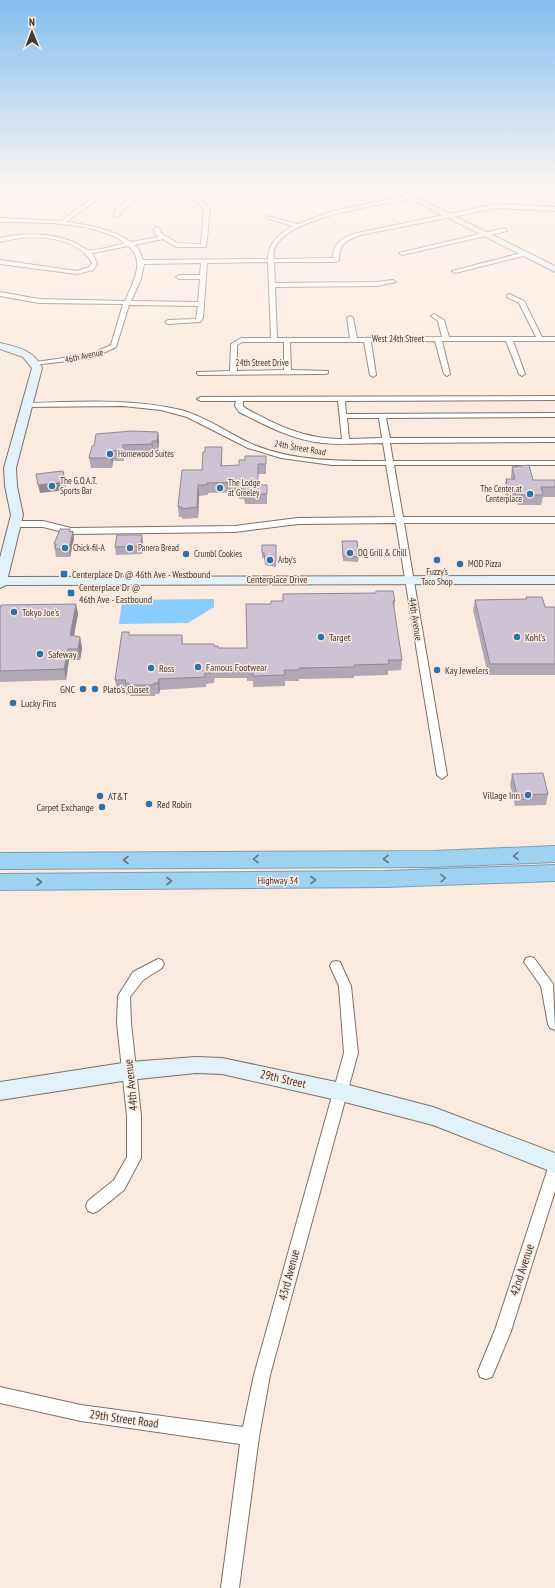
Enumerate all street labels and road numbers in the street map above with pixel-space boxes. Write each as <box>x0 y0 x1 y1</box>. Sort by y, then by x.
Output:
street label: West 24th Street <box>372 333 424 344</box>
street label: 46th Avenue <box>64 346 104 365</box>
street label: 24th Street Drive <box>235 357 289 368</box>
street label: 24th Street Road <box>273 438 327 457</box>
street label: Centerplace Drive <box>247 573 307 586</box>
street label: 44th Avenue <box>406 597 425 641</box>
street label: Highway 34 <box>258 874 299 887</box>
street label: 44th Avenue <box>120 1058 141 1112</box>
street label: 29th Street <box>259 1066 308 1091</box>
street label: 42nd Avenue <box>506 1242 537 1298</box>
street label: 43rd Avenue <box>275 1248 302 1302</box>
street label: 29th Street Road <box>88 1406 160 1431</box>

